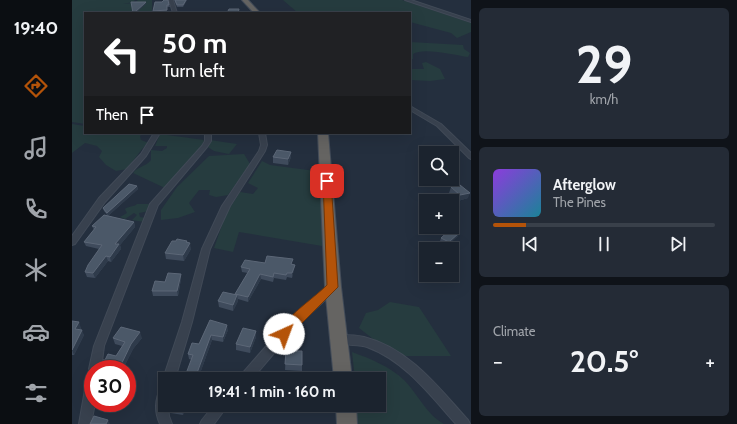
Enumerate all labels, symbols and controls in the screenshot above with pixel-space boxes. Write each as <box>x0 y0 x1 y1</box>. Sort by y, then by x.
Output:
text: 19:40 <box>14 17 58 39</box>
text: 50 m <box>162 26 227 60</box>
icon: left <box>96 28 148 80</box>
text: 29 <box>576 33 632 96</box>
text: Turn left <box>162 60 225 82</box>
icon: directions <box>22 72 50 100</box>
text: km/h <box>590 91 618 107</box>
icon: arrive <box>136 104 158 126</box>
text: Then <box>96 106 128 124</box>
icon: music <box>22 134 50 162</box>
map controls <box>419 146 459 282</box>
button: search <box>419 146 459 186</box>
pin <box>310 164 344 198</box>
icon: arrive <box>316 170 338 192</box>
text: Afterglow <box>553 176 616 194</box>
button: + <box>419 194 459 234</box>
text: The Pines <box>553 194 606 210</box>
icon: phone <box>22 195 50 223</box>
icon: previous <box>519 233 541 255</box>
icon: pause <box>593 233 615 255</box>
icon: next <box>667 233 689 255</box>
button: − <box>419 242 459 282</box>
icon: climate <box>22 256 50 284</box>
position arrow <box>263 313 305 355</box>
icon: car <box>22 318 50 346</box>
text: Climate <box>493 323 535 339</box>
text: 20.5° <box>570 343 638 380</box>
text: − <box>493 348 503 375</box>
text: + <box>705 348 715 375</box>
speed limit sign: 30 <box>84 360 136 412</box>
icon: filters <box>22 379 50 407</box>
text: 19:41 · 1 min · 160 m <box>208 383 336 401</box>

